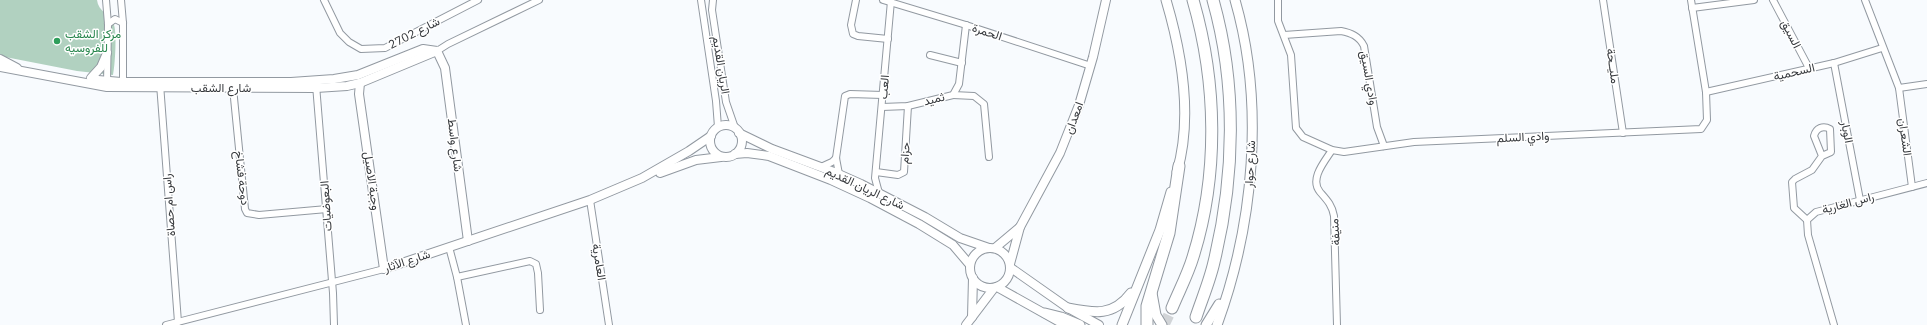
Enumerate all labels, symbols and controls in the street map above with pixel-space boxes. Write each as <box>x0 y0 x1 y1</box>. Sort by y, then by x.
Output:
street label: شارع 2702 <box>386 13 443 54</box>
street label: السيق <box>1777 17 1805 51</box>
street label: الحمرة <box>970 20 1004 44</box>
place label: مركز الشقب للفروسيه <box>65 26 121 56</box>
street label: الريان القديم <box>709 35 733 95</box>
marker: مركز الشقب للفروسيه <box>52 36 62 46</box>
street label: مليــحة <box>1604 47 1623 85</box>
street label: وادي السيق <box>1354 49 1382 107</box>
street label: السحمية <box>1772 59 1816 84</box>
street label: العب <box>875 74 892 100</box>
street label: شارع الشقب <box>191 80 251 97</box>
street label: ثميد <box>922 89 946 108</box>
street label: امعدان <box>1061 100 1086 136</box>
street label: شارع واسط <box>443 117 466 173</box>
street label: الشعران <box>1894 117 1916 157</box>
street label: الوبار <box>1837 119 1857 145</box>
street label: وادي السلم <box>1496 128 1550 148</box>
street label: شارع حوار <box>1241 140 1260 189</box>
street label: حزام <box>896 142 914 164</box>
street label: دوحة فشاخ <box>230 150 253 207</box>
street label: وجبة الاصيل <box>360 151 384 211</box>
street label: شارع الريان القديم <box>822 163 907 214</box>
street label: راس ام حصاة <box>159 173 179 237</box>
street label: البعوضيات <box>316 180 336 232</box>
street label: راس الغارية <box>1820 188 1876 218</box>
street label: منيفة <box>1326 218 1343 246</box>
street label: العامرية <box>588 242 610 282</box>
street label: شارع الآثار <box>381 246 433 277</box>

